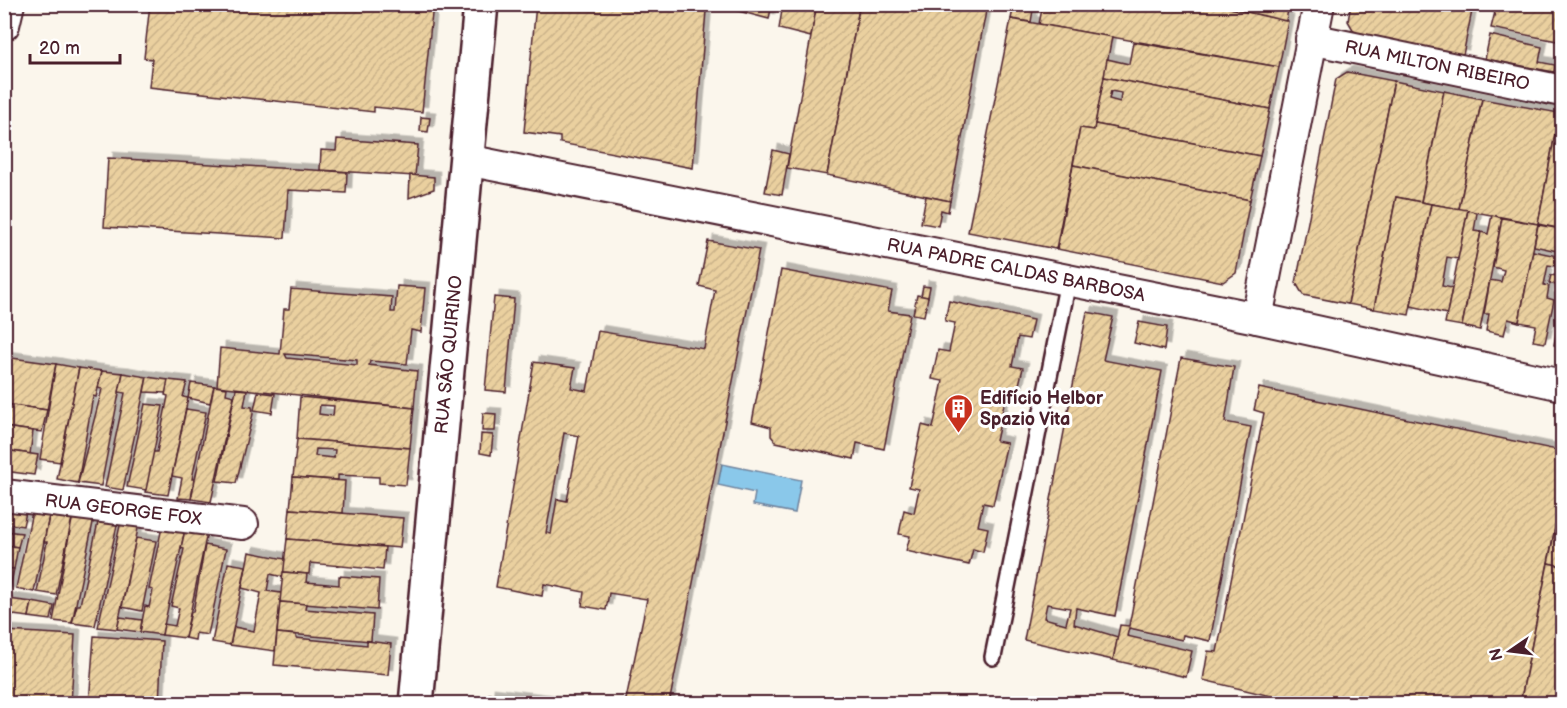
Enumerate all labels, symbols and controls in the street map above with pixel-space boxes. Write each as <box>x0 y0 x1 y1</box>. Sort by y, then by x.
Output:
scale bar <box>30 27 120 65</box>
street label: RUA MILTON RIBEIRO <box>1343 36 1531 95</box>
text: 20 m <box>39 38 80 59</box>
street label: RUA PADRE CALDAS BARBOSA <box>885 234 1147 306</box>
street label: RUA SÃO QUIRINO <box>431 274 467 435</box>
place label: Edifício Helbor Spazio Vita <box>980 388 1104 430</box>
building icon: Edifício Helbor Spazio Vita <box>943 392 975 434</box>
street label: RUA GEORGE FOX <box>44 490 203 530</box>
north arrow <box>1480 621 1540 681</box>
text: N <box>1486 646 1508 662</box>

